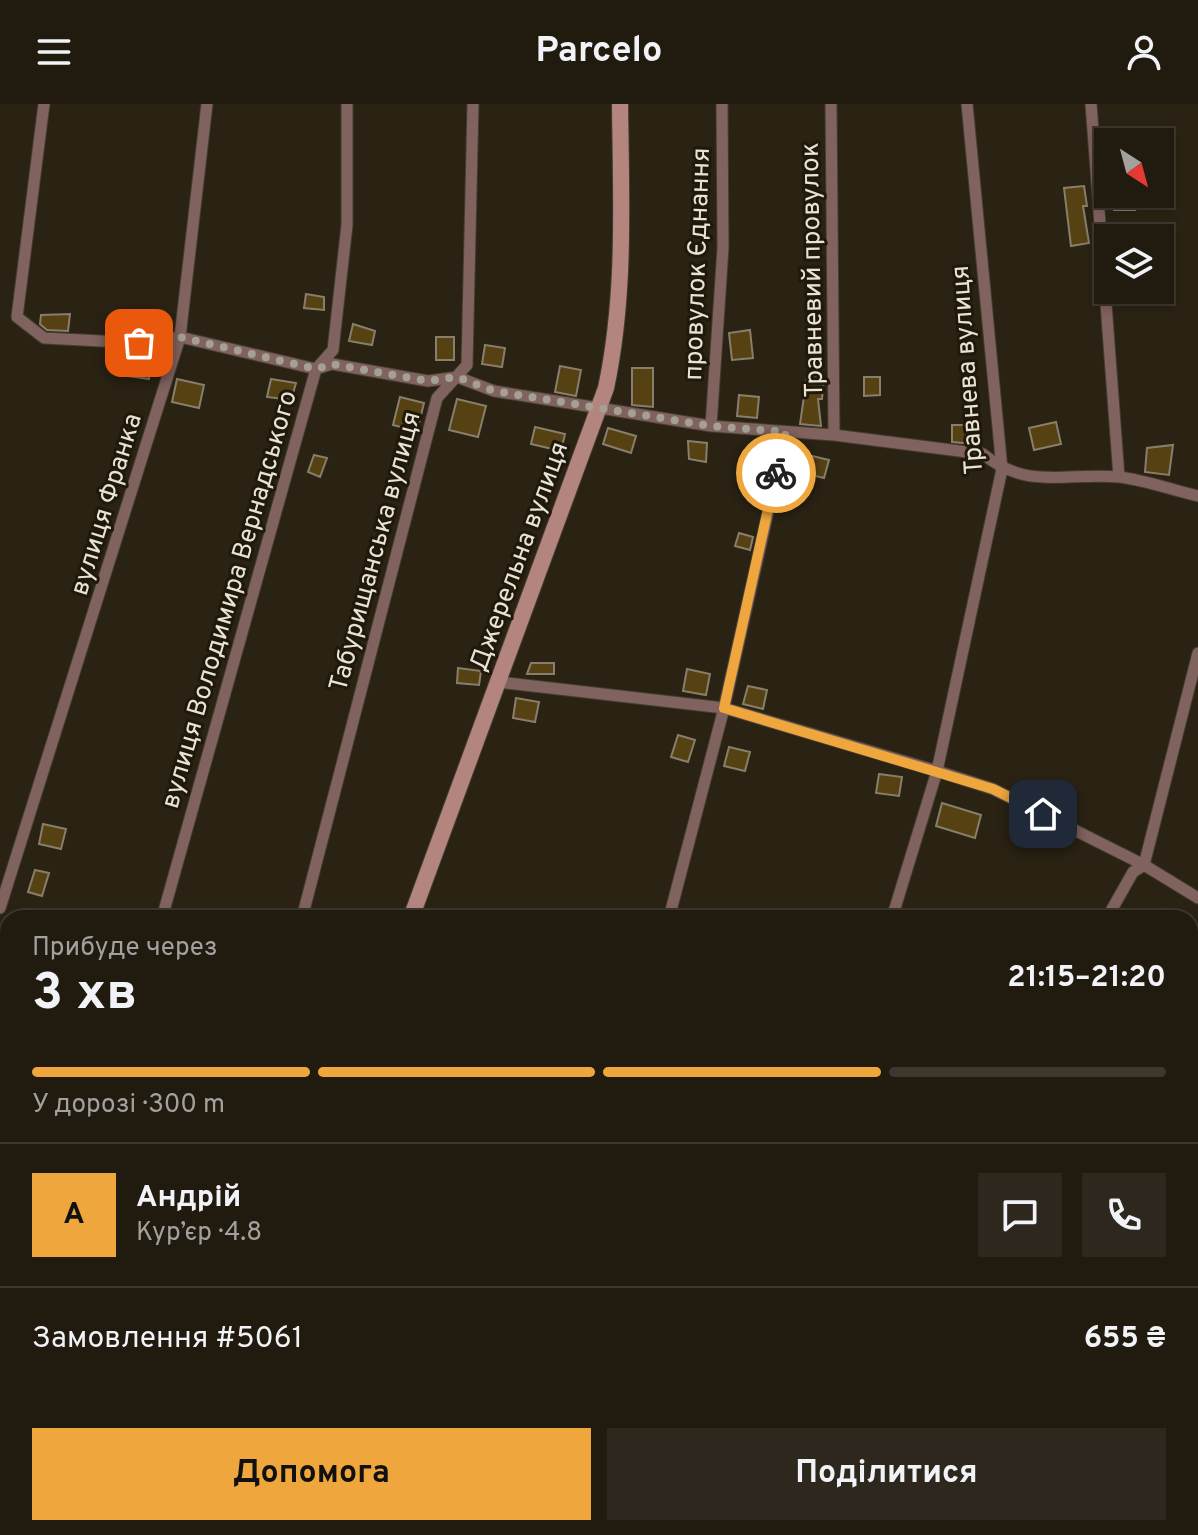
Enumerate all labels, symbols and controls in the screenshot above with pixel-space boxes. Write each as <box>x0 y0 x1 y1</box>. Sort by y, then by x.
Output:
text: Parcelo <box>536 29 662 75</box>
icon: menu <box>32 30 76 74</box>
icon: person <box>1122 30 1166 74</box>
north arrow <box>1094 128 1174 208</box>
map controls <box>1094 128 1174 304</box>
street label: Травневий провулок <box>795 142 832 398</box>
street label: провулок Єднання <box>678 147 719 381</box>
button: layers <box>1094 224 1174 304</box>
street label: Травнева вулиця <box>945 264 992 476</box>
pin <box>105 309 173 377</box>
icon: bag <box>117 321 161 365</box>
street label: вулиця Володимира Вернадського <box>155 387 306 812</box>
street label: Табурищанська вулиця <box>323 408 430 695</box>
street label: вулиця Франка <box>64 410 151 600</box>
courier <box>736 433 816 513</box>
street label: Джерельна вулиця <box>463 438 577 676</box>
icon: bike <box>754 451 798 495</box>
pin <box>1009 780 1077 848</box>
icon: home <box>1021 792 1065 836</box>
text: Прибуде через <box>32 932 218 965</box>
text: 21:15–21:20 <box>1007 960 1166 997</box>
text: 3 хв <box>32 962 137 1028</box>
text: У дорозі · 300 m <box>32 1089 225 1122</box>
button: chat <box>978 1173 1062 1257</box>
button: phone <box>1082 1173 1166 1257</box>
text: Андрій <box>136 1180 241 1217</box>
text: А <box>63 1197 85 1234</box>
text: Кур’єр · 4.8 <box>136 1217 262 1250</box>
text: Замовлення #5061 <box>32 1321 303 1358</box>
text: 655 ₴ <box>1084 1321 1166 1358</box>
button: Допомога <box>32 1428 591 1520</box>
button: Поділитися <box>607 1428 1166 1520</box>

